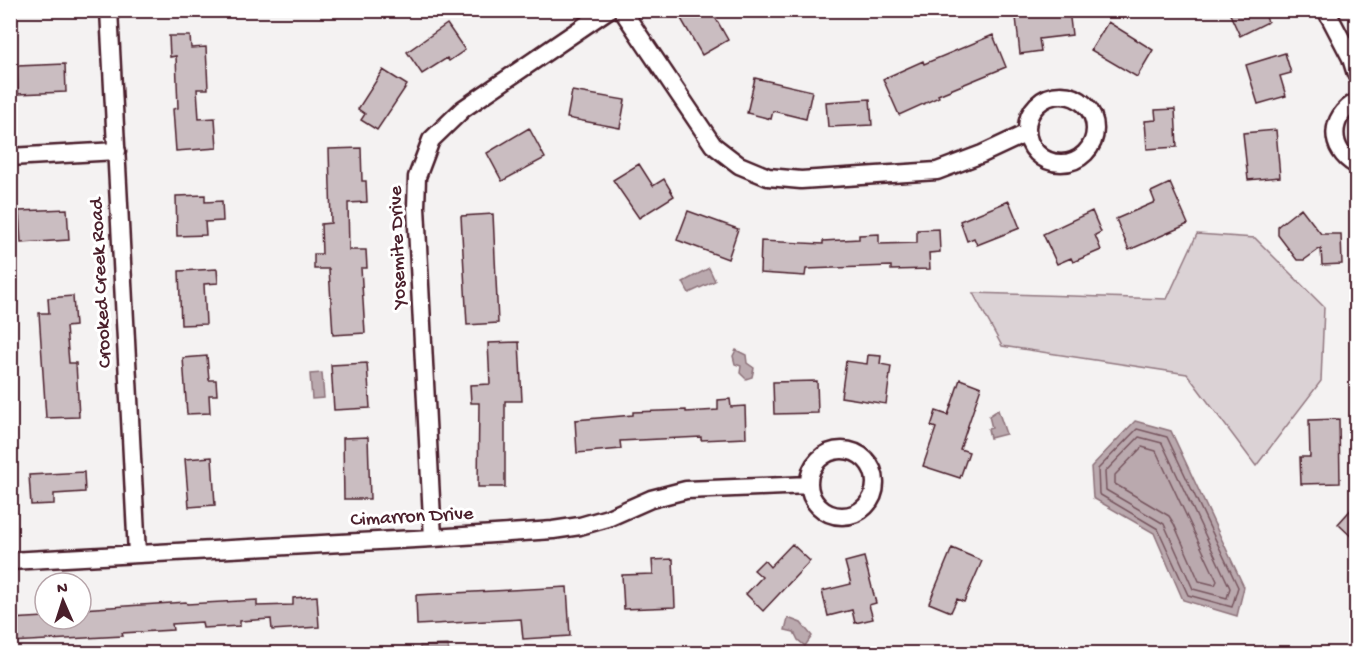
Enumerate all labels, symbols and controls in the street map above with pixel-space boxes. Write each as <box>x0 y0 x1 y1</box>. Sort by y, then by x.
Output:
street label: Yosemite Drive <box>385 185 413 311</box>
street label: Crooked Creek Road <box>86 195 118 369</box>
street label: Cimarron Drive <box>350 503 475 533</box>
north arrow <box>33 571 93 631</box>
text: N <box>57 580 69 599</box>

